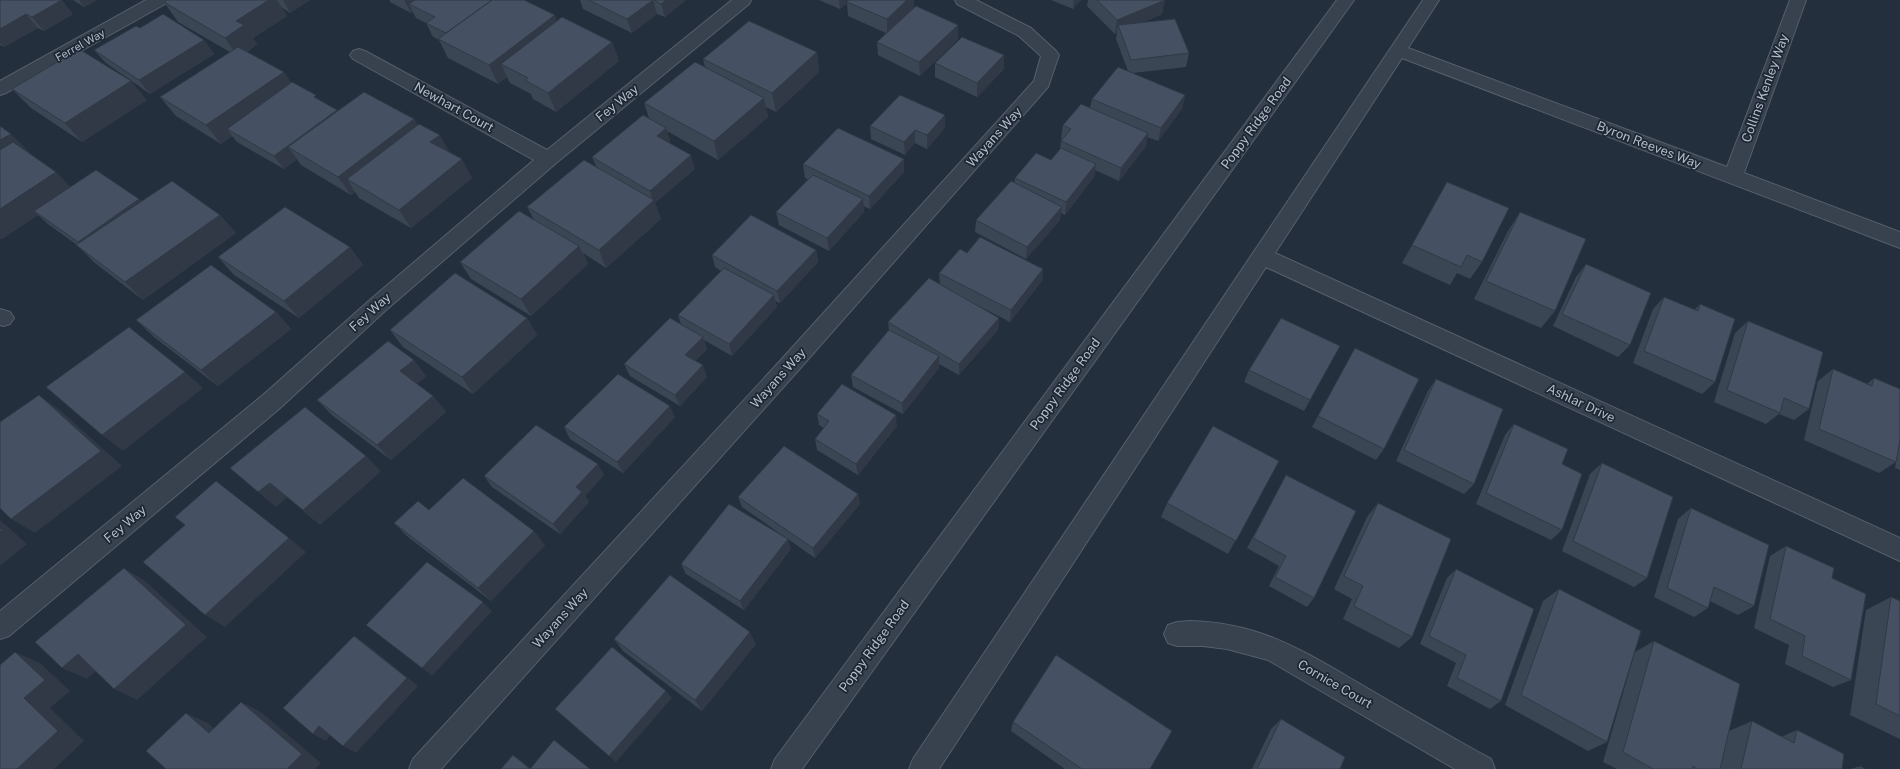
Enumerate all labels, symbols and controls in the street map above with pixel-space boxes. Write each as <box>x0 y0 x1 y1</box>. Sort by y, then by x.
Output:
street label: Ferrel Way <box>53 26 107 64</box>
street label: Collins Kenley Way <box>1738 32 1792 144</box>
street label: Poppy Ridge Road <box>1218 74 1294 172</box>
street label: Newhart Court <box>412 79 496 135</box>
street label: Fey Way <box>593 81 641 125</box>
street label: Wayans Way <box>963 104 1025 170</box>
street label: Byron Reeves Way <box>1595 118 1703 172</box>
street label: Fey Way <box>346 290 394 334</box>
street label: Poppy Ridge Road <box>1027 335 1103 433</box>
street label: Wayans Way <box>747 345 809 411</box>
street label: Ashlar Drive <box>1545 381 1617 425</box>
street label: Fey Way <box>101 502 149 546</box>
street label: Wayans Way <box>529 585 591 651</box>
street label: Poppy Ridge Road <box>836 597 912 695</box>
street label: Cornice Court <box>1295 657 1375 711</box>

